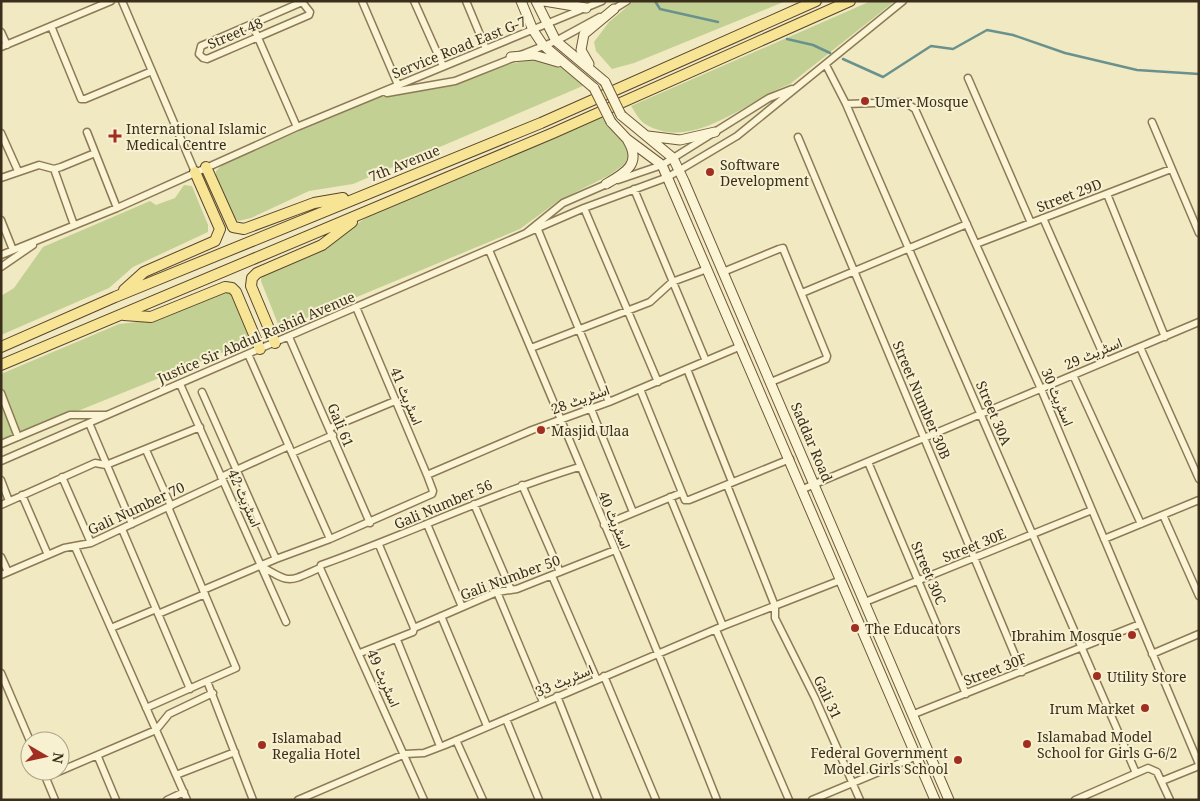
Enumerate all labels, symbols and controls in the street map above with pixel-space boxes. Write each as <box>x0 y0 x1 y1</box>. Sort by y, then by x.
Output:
street label: Service Road East G-7 <box>389 11 529 83</box>
street label: Street 48 <box>204 13 266 53</box>
place label: Umer Mosque <box>875 92 969 111</box>
marker: Umer Mosque <box>859 95 871 107</box>
place label: International Islamic Medical Centre <box>126 119 267 154</box>
marker: International Islamic Medical Centre <box>108 129 122 143</box>
street label: 7th Avenue <box>366 140 442 186</box>
place label: Software Development <box>720 155 809 190</box>
marker: Software Development <box>704 166 716 178</box>
street label: Street 29D <box>1034 174 1104 216</box>
street label: Justice Sir Abdul Rashid Avenue <box>153 287 358 388</box>
street label: اسٹریٹ 29 <box>1061 332 1125 374</box>
street label: Street Number 30B <box>889 338 955 462</box>
street label: اسٹریٹ 41 <box>386 364 428 428</box>
street label: اسٹریٹ 30 <box>1037 365 1079 429</box>
street label: Street 30A <box>972 378 1016 448</box>
street label: اسٹریٹ 28 <box>548 380 612 418</box>
street label: Saddar Road <box>787 399 837 485</box>
street label: Gali 61 <box>323 400 359 450</box>
place label: Masjid Ulaa <box>551 421 630 440</box>
marker: Masjid Ulaa <box>535 424 547 436</box>
street label: اسٹریٹ 42 <box>224 466 266 530</box>
street label: Gali Number 56 <box>391 475 495 533</box>
street label: Gali Number 70 <box>84 477 188 539</box>
street label: اسٹریٹ 40 <box>594 488 636 552</box>
street label: Street 30E <box>939 524 1009 566</box>
street label: Street 30C <box>907 538 951 608</box>
street label: Gali Number 50 <box>457 550 563 604</box>
place label: The Educators <box>865 619 961 638</box>
marker: The Educators <box>849 622 861 634</box>
place label: Ibrahim Mosque <box>1011 626 1122 645</box>
marker: Ibrahim Mosque <box>1126 629 1138 641</box>
street label: اسٹریٹ 49 <box>363 646 405 710</box>
street label: Street 30F <box>961 648 1029 690</box>
street label: اسٹریٹ 33 <box>532 659 596 701</box>
place label: Utility Store <box>1107 667 1186 686</box>
marker: Utility Store <box>1091 670 1103 682</box>
street label: Gali 31 <box>810 672 846 722</box>
place label: Irum Market <box>1050 699 1135 718</box>
marker: Irum Market <box>1139 702 1151 714</box>
place label: Islamabad Model School for Girls G-6/2 <box>1037 727 1177 762</box>
place label: Islamabad Regalia Hotel <box>272 728 361 763</box>
north arrow <box>20 731 70 781</box>
marker: Islamabad Model School for Girls G-6/2 <box>1021 738 1033 750</box>
marker: Islamabad Regalia Hotel <box>256 739 268 751</box>
place label: Federal Government Model Girls School <box>811 743 949 778</box>
text: N <box>48 751 69 765</box>
marker: Federal Government Model Girls School <box>952 754 964 766</box>

